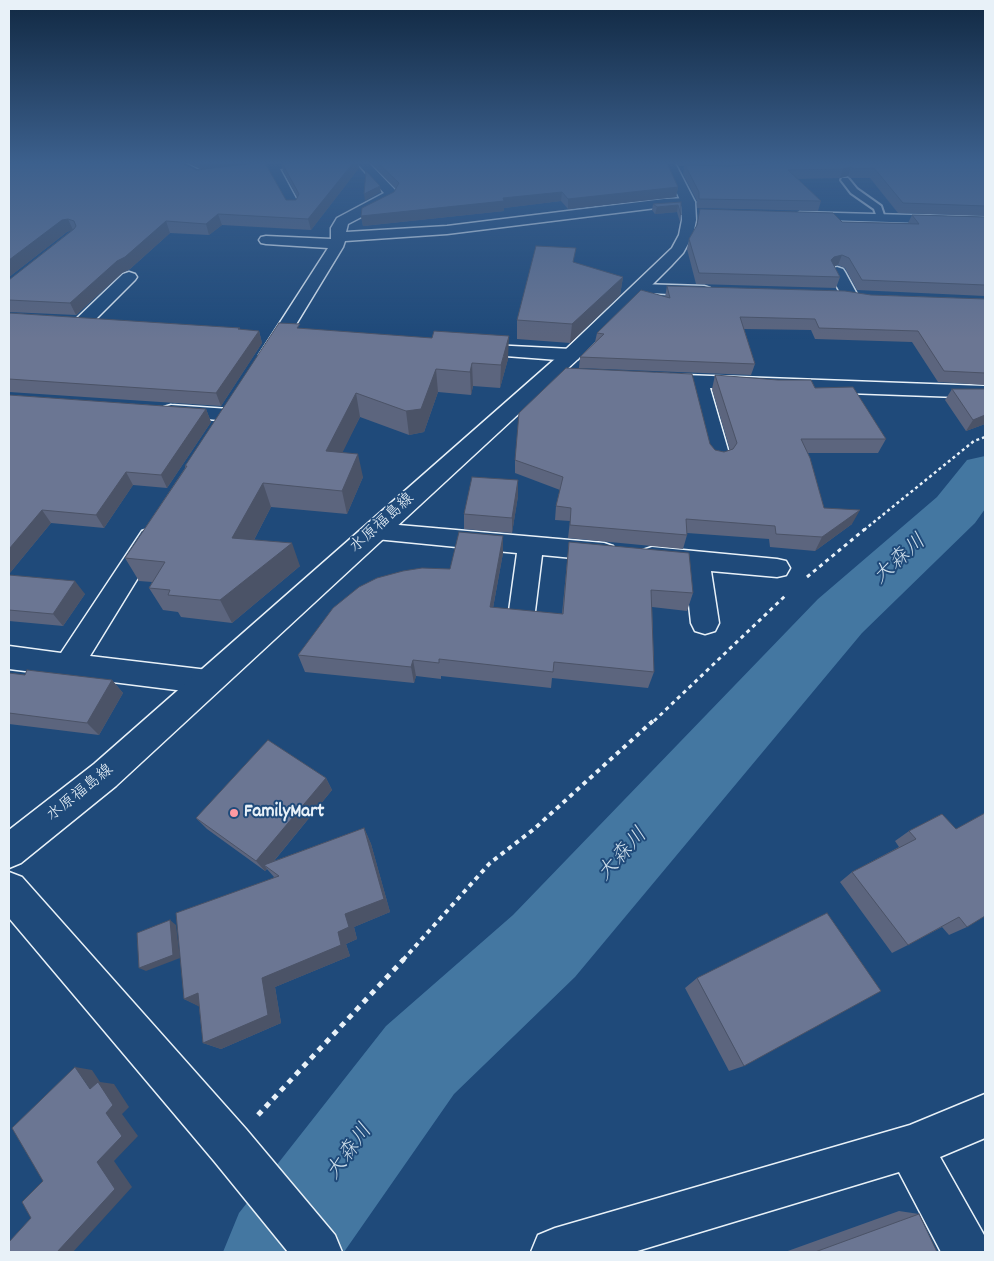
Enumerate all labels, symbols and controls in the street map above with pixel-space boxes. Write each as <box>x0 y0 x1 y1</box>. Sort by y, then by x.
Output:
street label: 水原福島線 <box>347 490 419 558</box>
water label: 大森川 <box>869 531 933 591</box>
street label: 水原福島線 <box>44 761 118 827</box>
place label: FamilyMart <box>244 802 324 824</box>
marker: FamilyMart <box>228 807 240 819</box>
water label: 大森川 <box>594 824 654 888</box>
water label: 大森川 <box>322 1120 380 1186</box>

